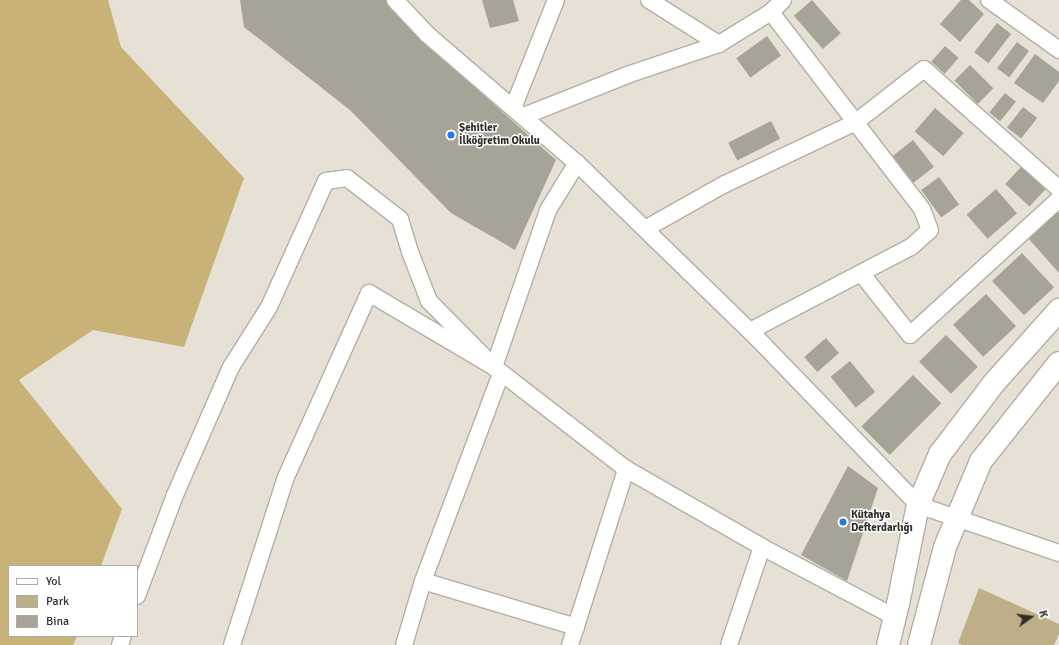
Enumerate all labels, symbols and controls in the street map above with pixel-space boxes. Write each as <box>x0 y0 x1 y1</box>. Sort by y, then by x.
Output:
place label: Şehitler İlköğretim Okulu <box>459 122 540 148</box>
marker: Şehitler İlköğretim Okulu <box>446 130 456 140</box>
place label: Kütahya Defterdarlığı <box>851 509 913 535</box>
marker: Kütahya Defterdarlığı <box>838 517 848 527</box>
legend <box>8 565 138 637</box>
text: Yol <box>46 574 61 589</box>
text: Park <box>46 594 69 609</box>
north arrow <box>1011 597 1051 637</box>
text: K <box>1036 609 1050 619</box>
text: Bina <box>46 614 69 629</box>

